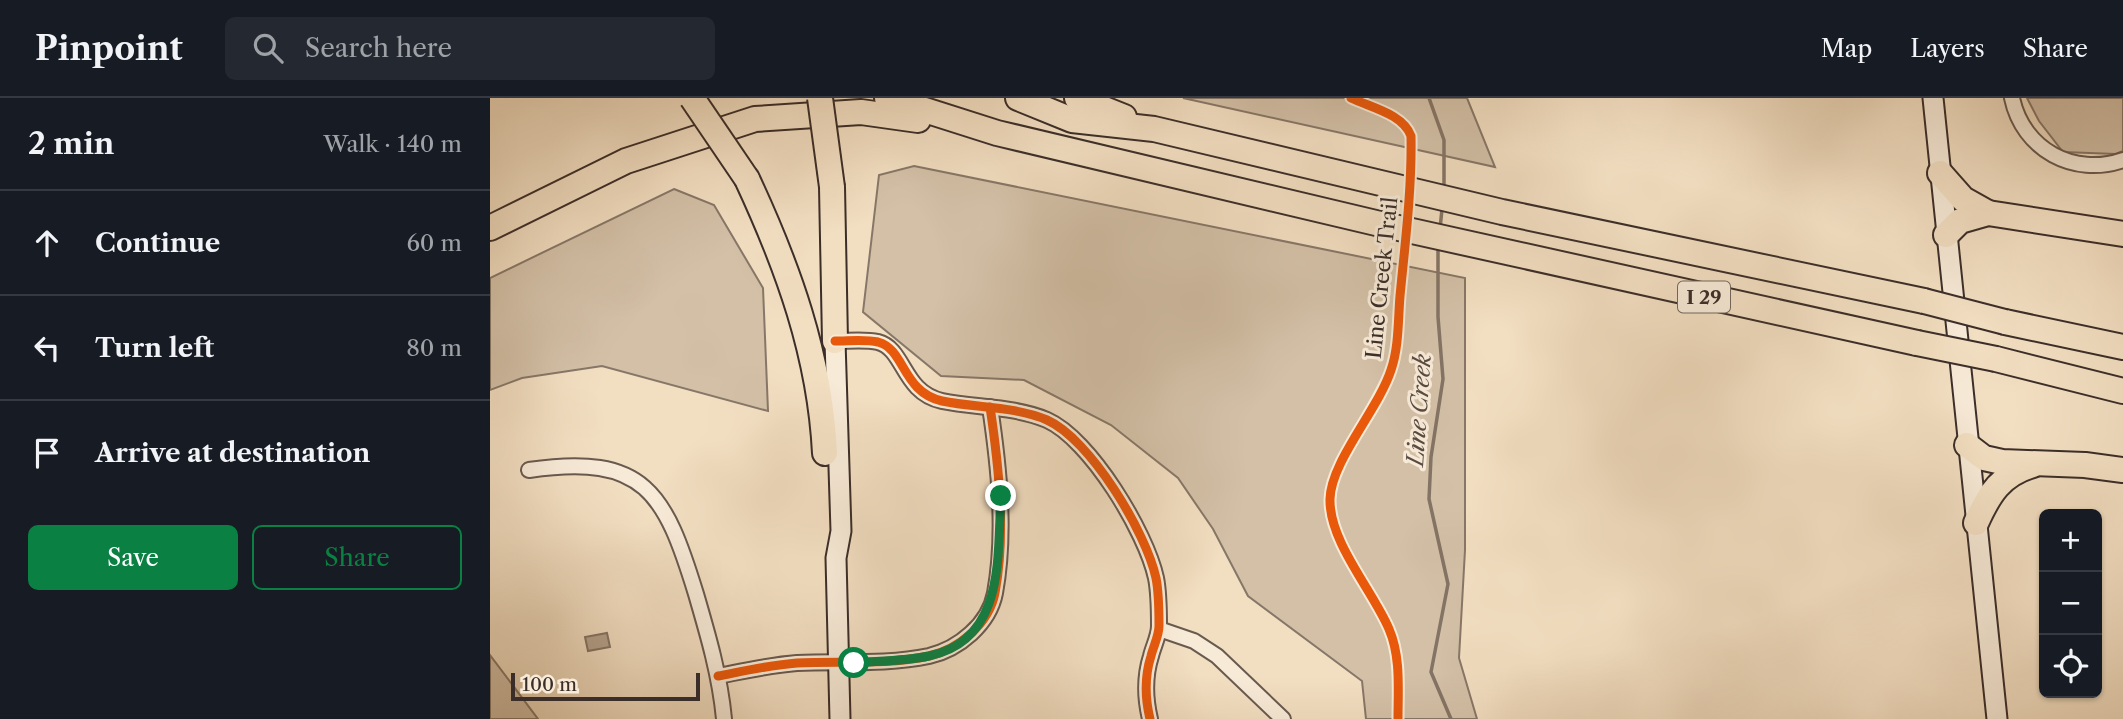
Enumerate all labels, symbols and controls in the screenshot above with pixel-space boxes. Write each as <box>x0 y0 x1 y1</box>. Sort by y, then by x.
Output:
search box <box>225 17 715 80</box>
text: Pinpoint <box>35 28 183 69</box>
icon: search <box>249 29 287 67</box>
text: Search here <box>305 32 452 64</box>
text: Map <box>1821 34 1872 63</box>
text: Layers <box>1910 34 1985 63</box>
text: Share <box>2023 34 2088 63</box>
text: 2 min <box>28 125 114 162</box>
text: Walk · 140 m <box>323 130 462 158</box>
street label: Line Creek Trail <box>1361 196 1402 360</box>
icon: ahead <box>28 224 66 262</box>
text: Continue <box>95 227 220 259</box>
text: 60 m <box>406 229 462 257</box>
road number: I 29 <box>1678 281 1730 312</box>
icon: left <box>28 329 66 367</box>
text: Turn left <box>95 332 214 364</box>
text: 80 m <box>406 334 462 362</box>
water label: Line Creek <box>1401 353 1437 469</box>
icon: arrive <box>28 434 66 472</box>
text: Arrive at destination <box>95 437 370 469</box>
route end <box>985 480 1016 511</box>
map controls <box>2039 509 2102 698</box>
button: + <box>2039 509 2102 572</box>
button: Save <box>28 525 238 590</box>
button: Share <box>252 525 462 590</box>
button: − <box>2039 572 2102 635</box>
button: locate <box>2039 635 2102 698</box>
route start <box>838 647 869 678</box>
scale bar <box>511 670 700 702</box>
text: 100 m <box>522 673 577 696</box>

